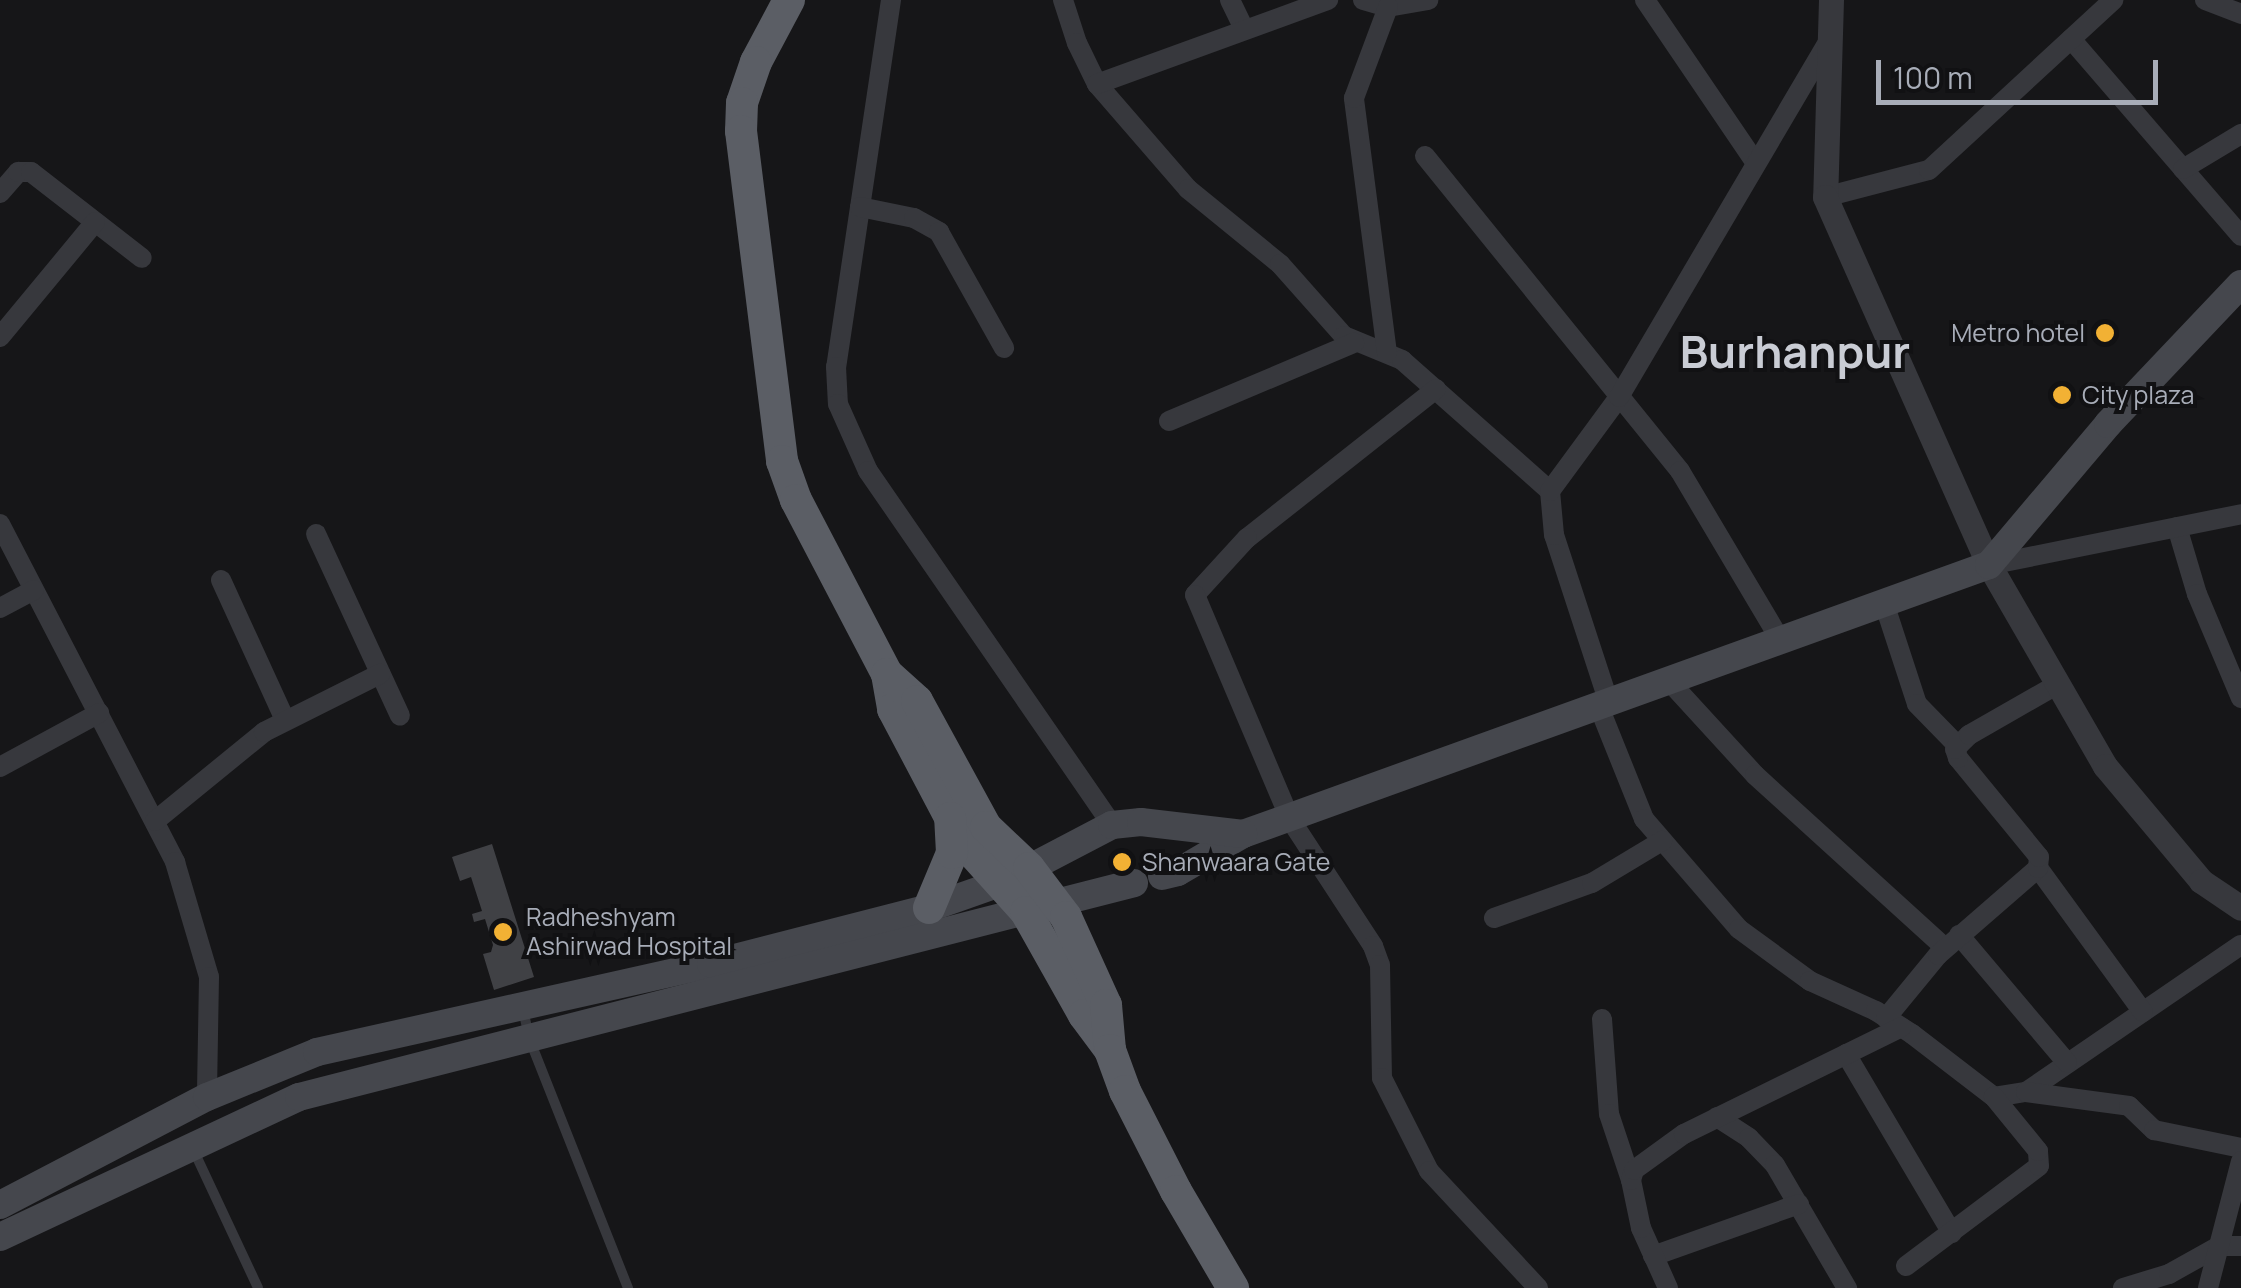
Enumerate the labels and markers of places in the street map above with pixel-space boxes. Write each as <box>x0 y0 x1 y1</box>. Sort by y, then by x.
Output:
place label: Metro hotel <box>1951 318 2085 348</box>
marker: Metro hotel <box>2094 322 2116 344</box>
place label: City plaza <box>2082 380 2194 410</box>
marker: City plaza <box>2051 384 2073 406</box>
place label: Shanwaara Gate <box>1142 847 1330 877</box>
marker: Shanwaara Gate <box>1111 851 1133 873</box>
place label: Radheshyam Ashirwad Hospital <box>526 903 732 962</box>
marker: Radheshyam Ashirwad Hospital <box>490 919 516 945</box>

